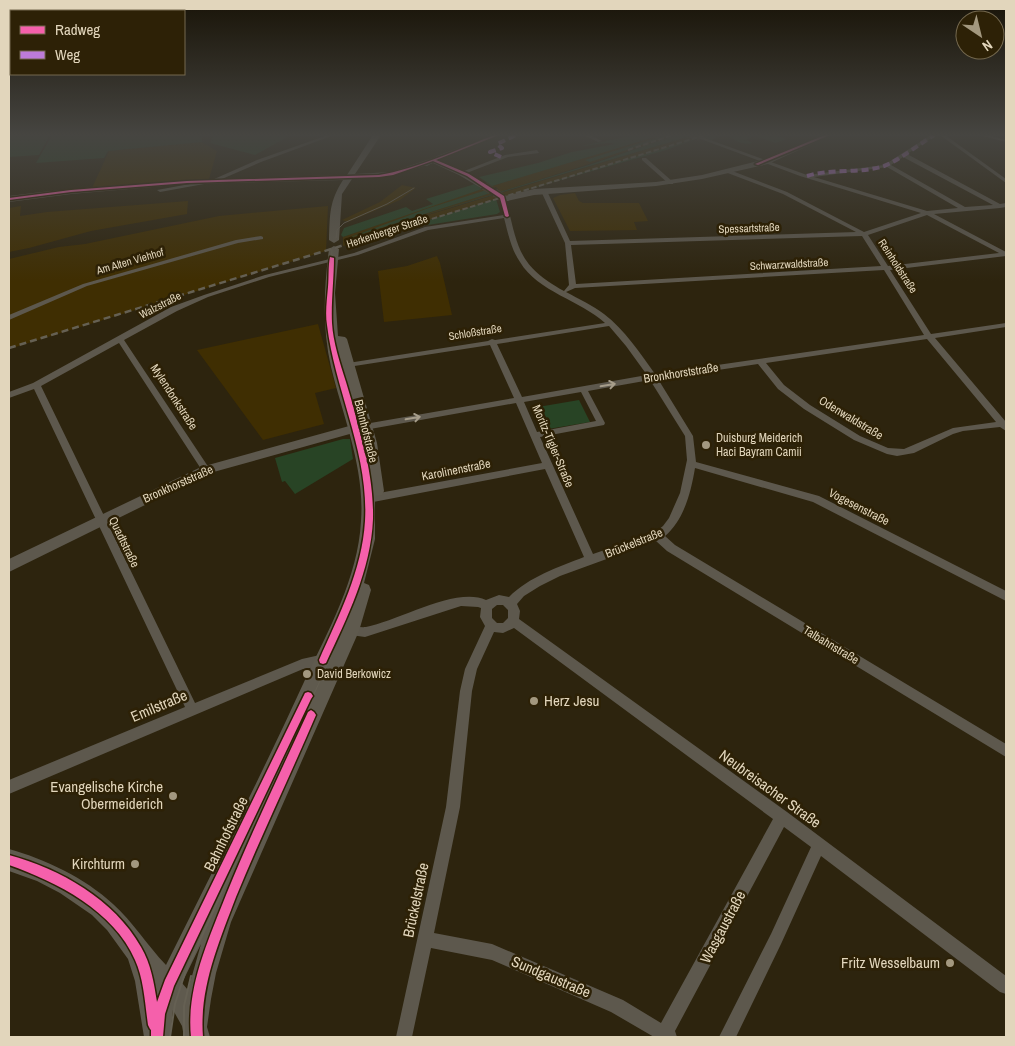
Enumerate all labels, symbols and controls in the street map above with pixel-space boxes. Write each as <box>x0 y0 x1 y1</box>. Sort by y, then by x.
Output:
legend <box>10 10 185 75</box>
north arrow <box>955 10 1005 60</box>
text: Radweg <box>55 19 100 40</box>
text: N <box>979 36 996 55</box>
text: Weg <box>55 44 80 65</box>
street label: Herkenberger Straße <box>345 211 429 251</box>
street label: Spessartstraße <box>718 220 780 236</box>
street label: Reinholdstraße <box>875 236 921 296</box>
street label: Am Alten Viehhof <box>94 245 166 278</box>
street label: Schwarzwaldstraße <box>749 255 829 273</box>
street label: Walzstraße <box>137 288 183 322</box>
street label: Schloßstraße <box>447 321 503 343</box>
street label: Bronkhorststraße <box>642 359 720 387</box>
street label: Mylendonkstraße <box>147 361 201 433</box>
one-way arrow <box>600 379 616 389</box>
street label: Odenwaldstraße <box>816 393 886 443</box>
street label: Bahnhofstraße <box>350 398 382 464</box>
street label: Moritz-Tigler-Straße <box>528 402 578 490</box>
one-way arrow <box>405 412 421 422</box>
place label: Duisburg Meiderich Haci Bayram Camii <box>716 430 802 460</box>
marker: Duisburg Meiderich Haci Bayram Camii <box>700 439 712 451</box>
street label: Karolinenstraße <box>420 455 492 485</box>
street label: Bronkhorststraße <box>140 461 216 507</box>
street label: Vogesenstraße <box>826 485 892 529</box>
street label: Quadtstraße <box>105 514 143 570</box>
street label: Brückelstraße <box>603 524 665 562</box>
street label: Talbahnstraße <box>800 622 862 668</box>
place label: David Berkowicz <box>317 666 391 682</box>
marker: David Berkowicz <box>301 668 313 680</box>
street label: Emilstraße <box>127 684 190 727</box>
place label: Herz Jesu <box>544 690 599 711</box>
marker: Herz Jesu <box>528 695 540 707</box>
street label: Neubreisacher Straße <box>715 745 826 833</box>
place label: Evangelische Kirche Obermeiderich <box>50 776 163 814</box>
marker: Evangelische Kirche Obermeiderich <box>167 790 179 802</box>
street label: Bahnhofstraße <box>198 793 253 875</box>
place label: Kirchturm <box>72 853 125 874</box>
marker: Kirchturm <box>129 858 141 870</box>
street label: Brückelstraße <box>397 860 434 939</box>
street label: Wasgaustraße <box>695 887 751 967</box>
street label: Sundgaustraße <box>508 950 594 1003</box>
place label: Fritz Wesselbaum <box>841 952 940 973</box>
marker: Fritz Wesselbaum <box>944 957 956 969</box>

